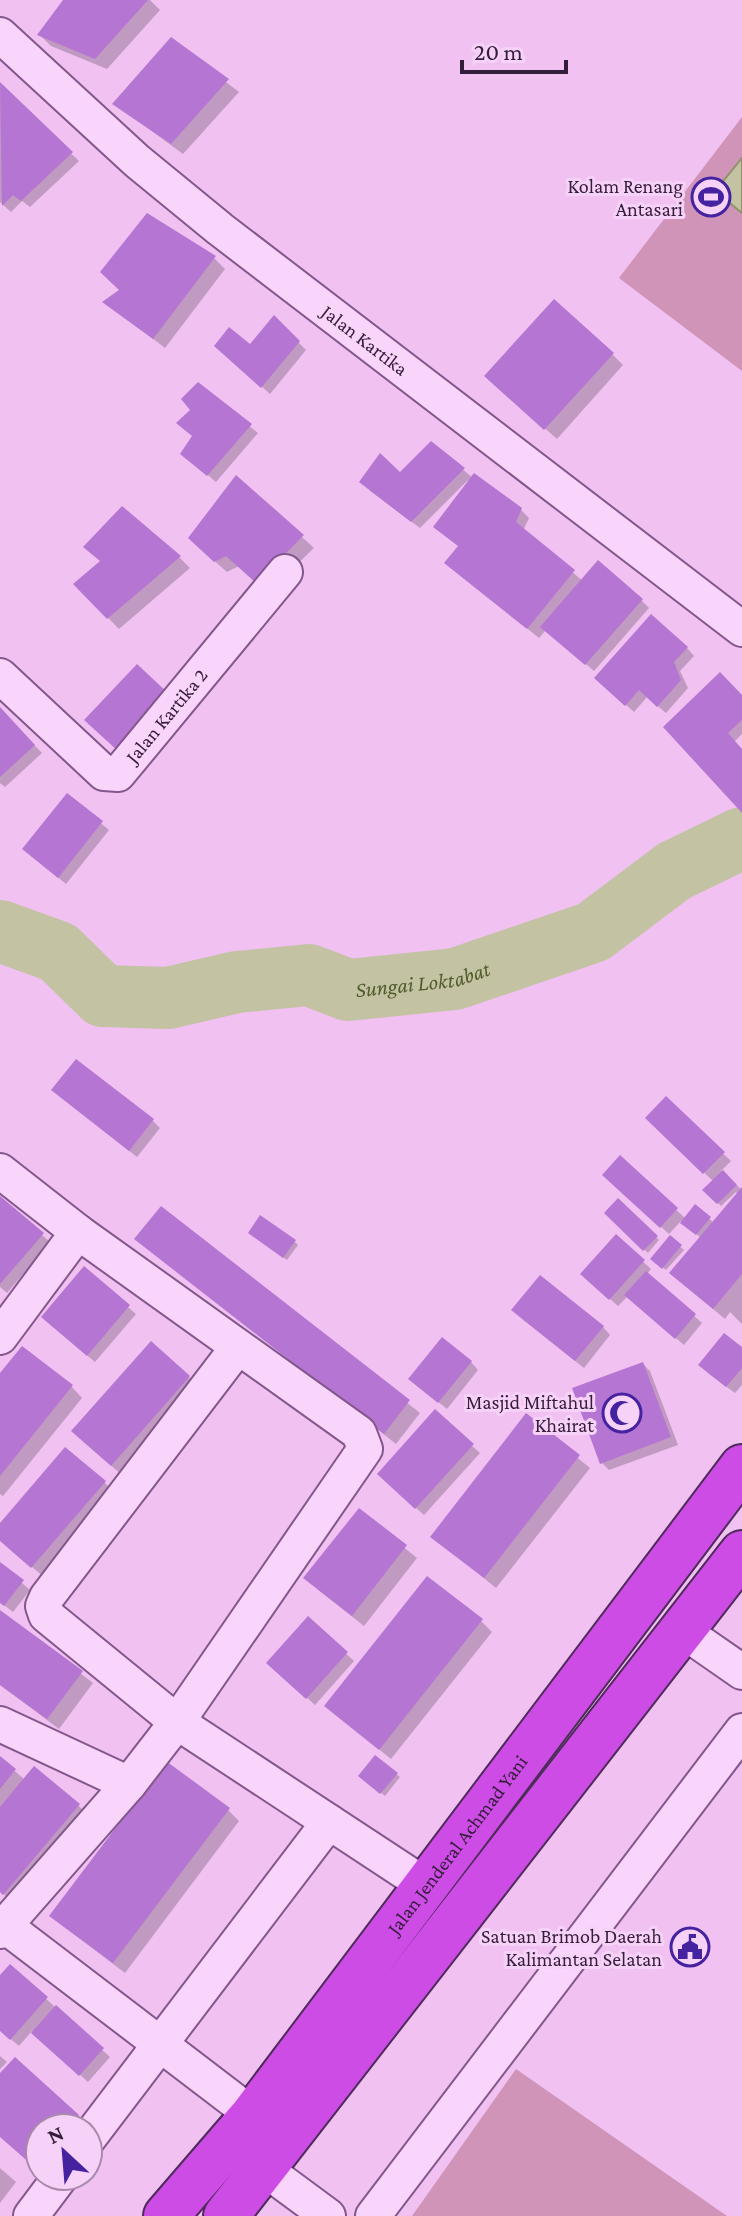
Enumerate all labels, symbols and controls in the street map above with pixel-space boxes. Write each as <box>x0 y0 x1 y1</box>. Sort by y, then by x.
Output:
scale bar <box>462 24 566 74</box>
text: 20 m <box>474 38 523 65</box>
place label: Kolam Renang Antasari <box>567 175 683 220</box>
sports icon: Kolam Renang Antasari <box>690 176 732 218</box>
street label: Jalan Kartika <box>315 299 412 380</box>
street label: Jalan Kartika 2 <box>120 664 212 769</box>
water label: Sungai Loktabat <box>354 956 494 1002</box>
place label: Masjid Miftahul Khairat <box>466 1391 594 1436</box>
mosque icon: Masjid Miftahul Khairat <box>601 1392 643 1434</box>
street label: Jalan Jenderal Achmad Yani <box>381 1751 532 1941</box>
place label: Satuan Brimob Daerah Kalimantan Selatan <box>481 1925 662 1970</box>
public building icon: Satuan Brimob Daerah Kalimantan Selatan <box>669 1926 711 1968</box>
north arrow <box>24 2112 104 2192</box>
text: N <box>43 2120 68 2149</box>

